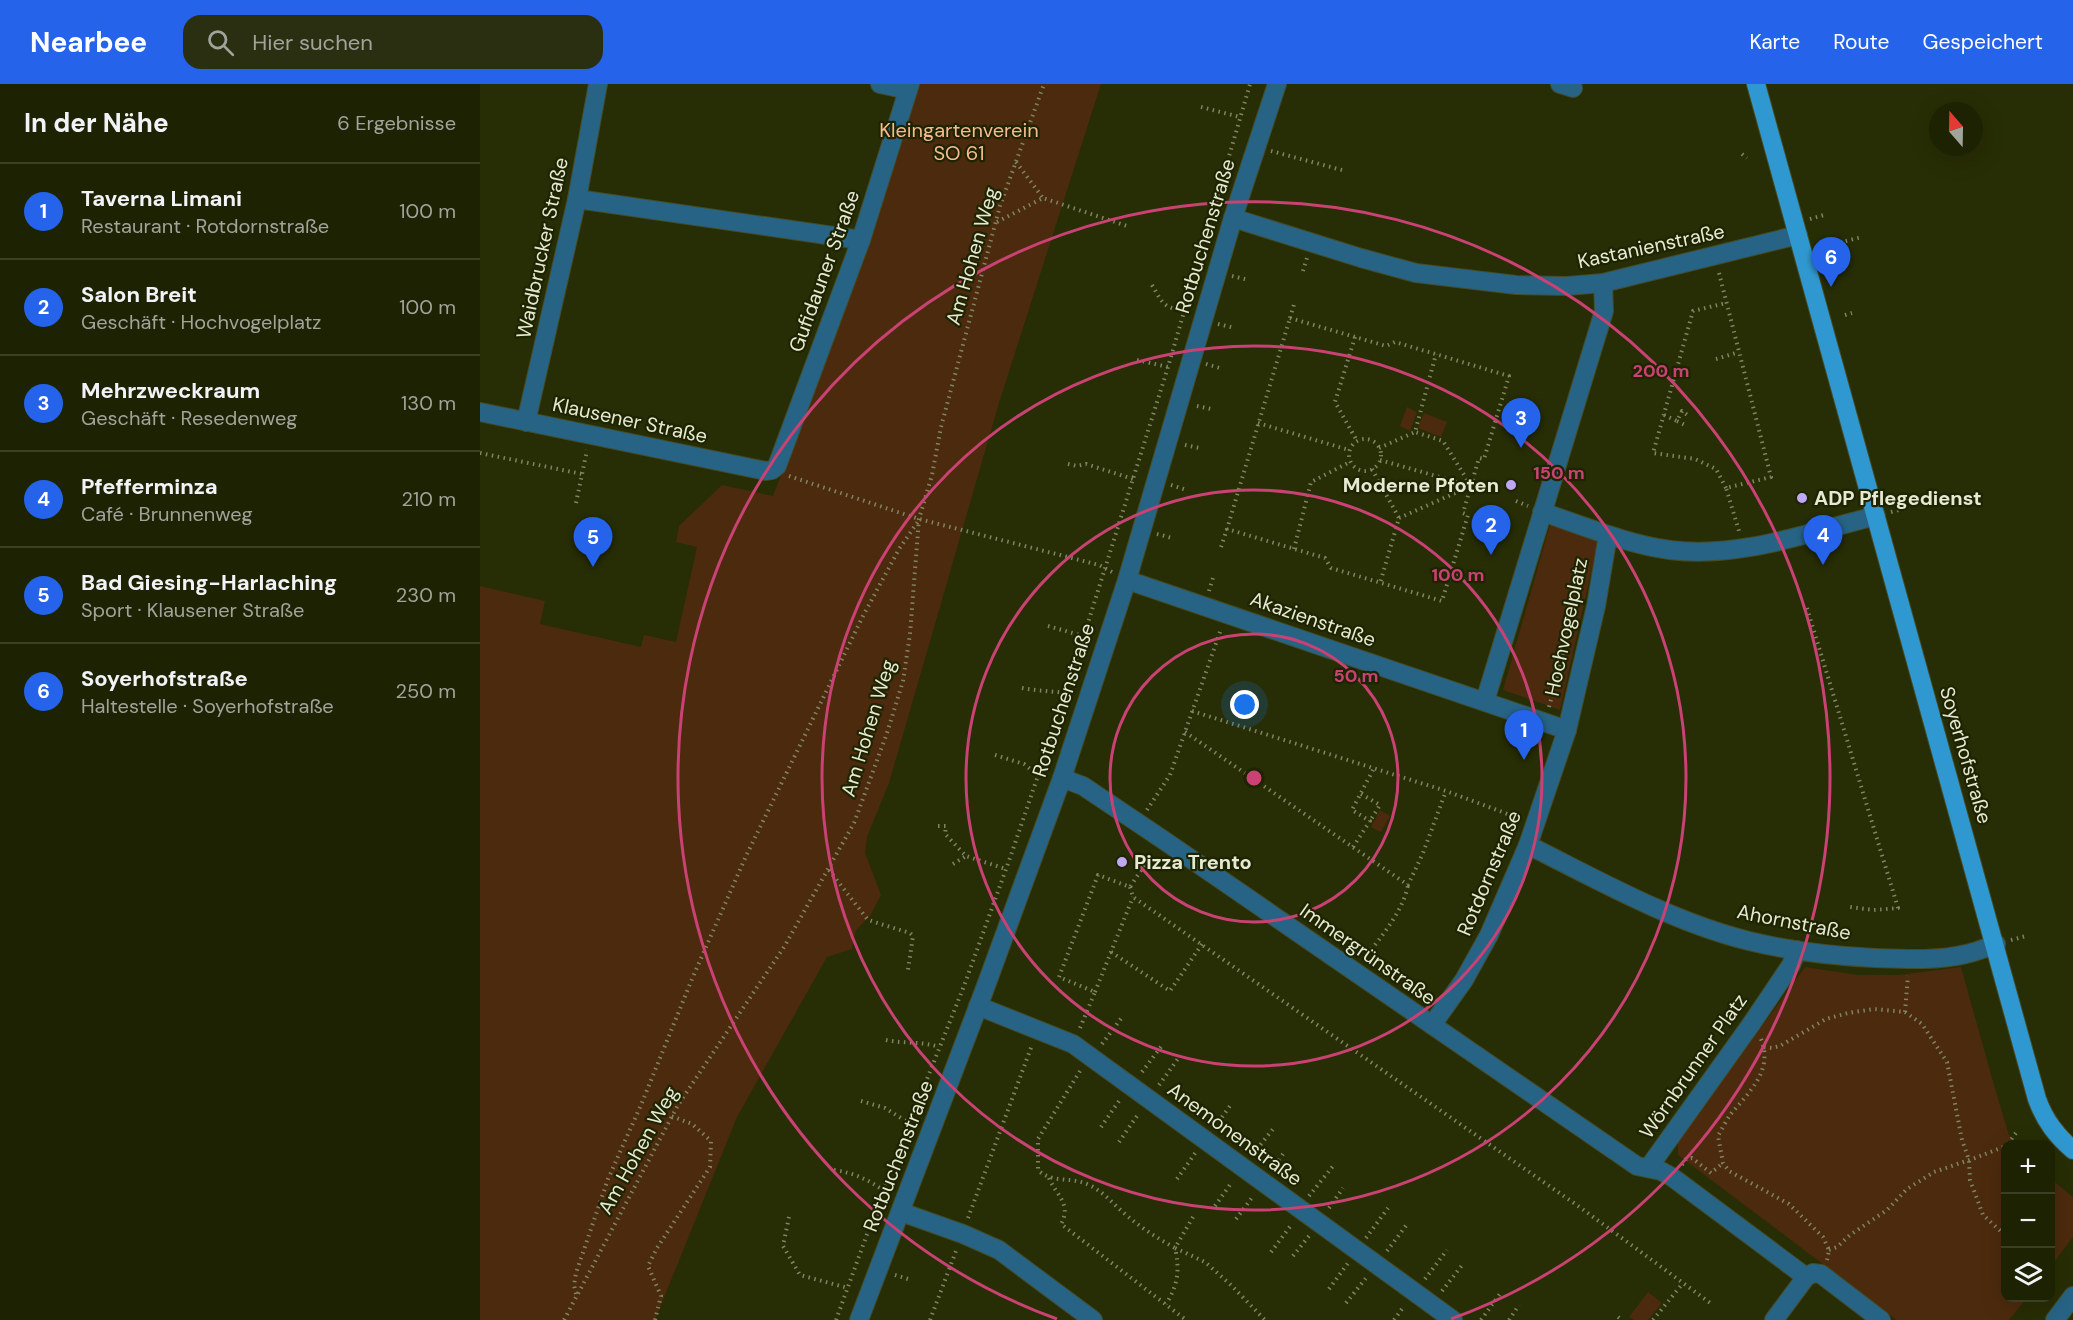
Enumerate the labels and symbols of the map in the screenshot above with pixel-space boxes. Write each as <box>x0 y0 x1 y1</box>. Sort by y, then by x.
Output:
north arrow <box>1929 102 1983 156</box>
park label: Kleingartenverein SO 61 <box>879 117 1039 166</box>
street label: Waidbrucker Straße <box>510 155 574 341</box>
street label: Rotbuchenstraße <box>1169 156 1241 316</box>
street label: Am Hohen Weg <box>940 184 1004 328</box>
street label: Gufidauner Straße <box>783 187 865 355</box>
street label: Kastanienstraße <box>1575 218 1727 274</box>
pin: 6 <box>1812 238 1850 287</box>
text: 200 m <box>1633 359 1689 383</box>
street label: Klausener Straße <box>550 391 710 449</box>
pin: 3 <box>1502 398 1540 448</box>
text: 150 m <box>1533 461 1585 485</box>
place label: Moderne Pfoten <box>1343 472 1499 498</box>
marker: Moderne Pfoten <box>1504 478 1518 492</box>
place label: ADP Pflegedienst <box>1814 485 1982 511</box>
marker: ADP Pflegedienst <box>1795 491 1809 505</box>
pin: 2 <box>1472 506 1510 555</box>
pin: 4 <box>1804 516 1842 565</box>
pin: 5 <box>574 518 612 567</box>
street label: Hochvogelplatz <box>1539 555 1593 699</box>
text: 100 m <box>1431 563 1485 587</box>
street label: Akazienstraße <box>1247 585 1379 653</box>
street label: Rotbuchenstraße <box>1026 620 1100 780</box>
street label: Am Hohen Weg <box>835 656 901 800</box>
text: 50 m <box>1333 664 1379 688</box>
street label: Soyerhofstraße <box>1934 683 1998 827</box>
your location <box>1230 690 1259 719</box>
pin: 1 <box>1504 710 1544 760</box>
centre of rings <box>1244 768 1264 788</box>
street label: Rotdornstraße <box>1451 806 1527 940</box>
place label: Pizza Trento <box>1134 849 1252 875</box>
marker: Pizza Trento <box>1115 855 1129 869</box>
street label: Immergrünstraße <box>1295 897 1441 1011</box>
street label: Ahornstraße <box>1735 898 1853 946</box>
street label: Wörnbrunner Platz <box>1633 988 1753 1144</box>
street label: Rotbuchenstraße <box>857 1076 939 1236</box>
street label: Anemonenstraße <box>1163 1076 1307 1192</box>
street label: Am Hohen Weg <box>592 1081 684 1219</box>

